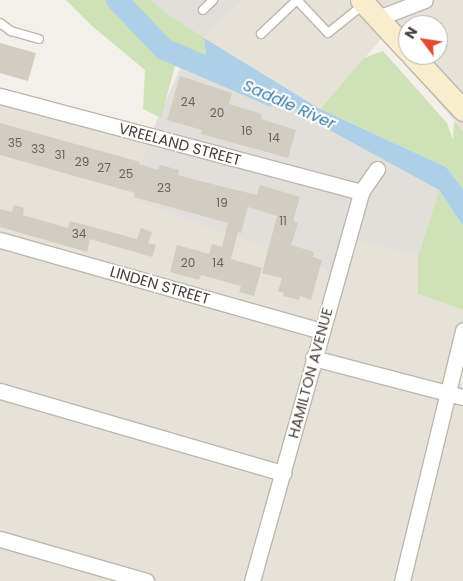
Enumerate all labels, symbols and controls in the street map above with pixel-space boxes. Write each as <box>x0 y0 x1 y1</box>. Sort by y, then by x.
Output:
north arrow <box>398 15 448 65</box>
text: N <box>400 23 422 42</box>
water label: Saddle River <box>240 76 338 134</box>
house number: 24 <box>181 95 195 109</box>
house number: 20 <box>210 106 224 120</box>
street label: VREELAND STREET <box>117 119 243 169</box>
house number: 16 <box>241 124 253 138</box>
house number: 14 <box>268 131 280 145</box>
house number: 35 <box>8 136 22 150</box>
house number: 33 <box>31 142 45 156</box>
house number: 31 <box>55 148 65 162</box>
house number: 29 <box>75 155 89 169</box>
house number: 27 <box>97 161 111 175</box>
house number: 25 <box>119 167 133 181</box>
house number: 23 <box>157 181 171 195</box>
house number: 19 <box>216 196 228 210</box>
house number: 11 <box>279 214 287 228</box>
house number: 34 <box>72 227 86 241</box>
house number: 20 <box>181 256 195 270</box>
house number: 14 <box>212 256 224 270</box>
street label: LINDEN STREET <box>108 262 212 308</box>
street label: HAMILTON AVENUE <box>284 306 336 440</box>

